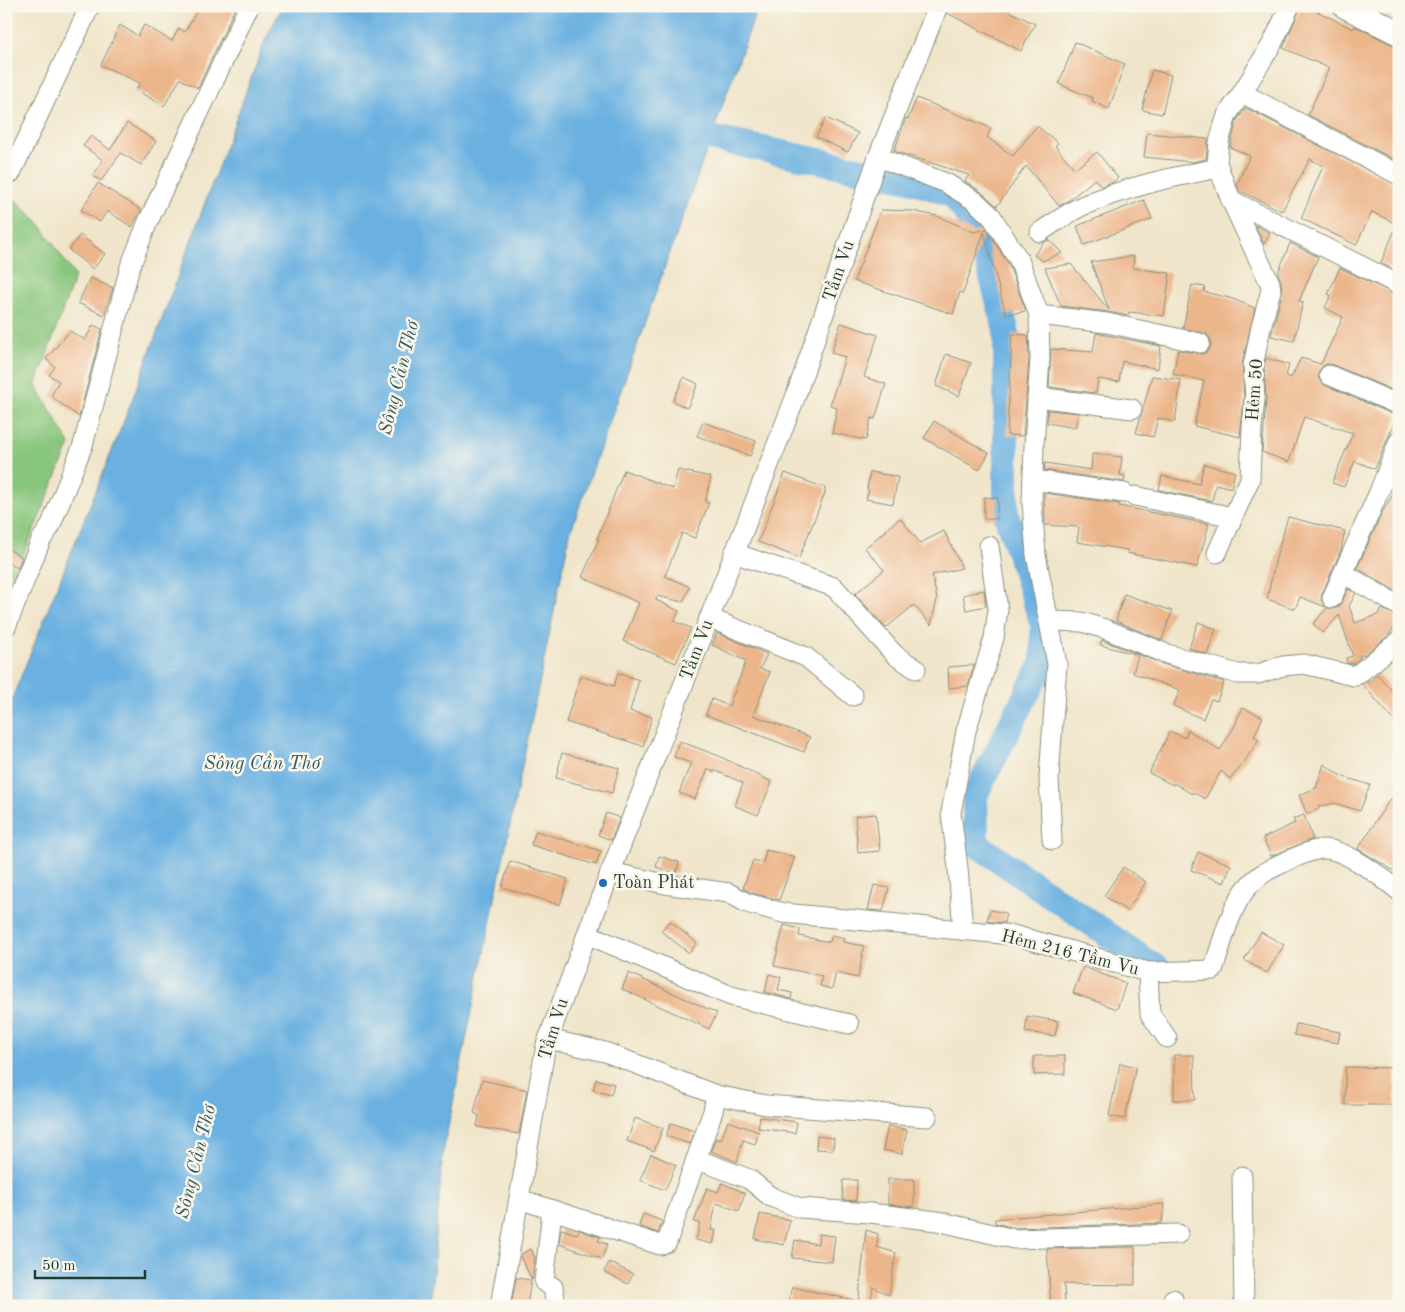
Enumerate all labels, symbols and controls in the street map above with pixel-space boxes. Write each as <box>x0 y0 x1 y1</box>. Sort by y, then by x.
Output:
street label: Tầm Vu <box>817 237 858 304</box>
water label: Sông Cần Thơ <box>375 317 424 437</box>
street label: Hẻm 50 <box>1244 358 1266 422</box>
street label: Tầm Vu <box>674 616 717 683</box>
water label: Sông Cần Thơ <box>204 753 322 774</box>
place label: Toàn Phát <box>613 874 694 892</box>
marker: Toàn Phát <box>597 877 609 889</box>
street label: Hẻm 216 Tầm Vu <box>999 924 1142 979</box>
street label: Tầm Vu <box>533 995 572 1062</box>
water label: Sông Cần Thơ <box>172 1101 221 1221</box>
scale bar <box>35 1247 145 1279</box>
text: 50 m <box>42 1259 76 1274</box>

